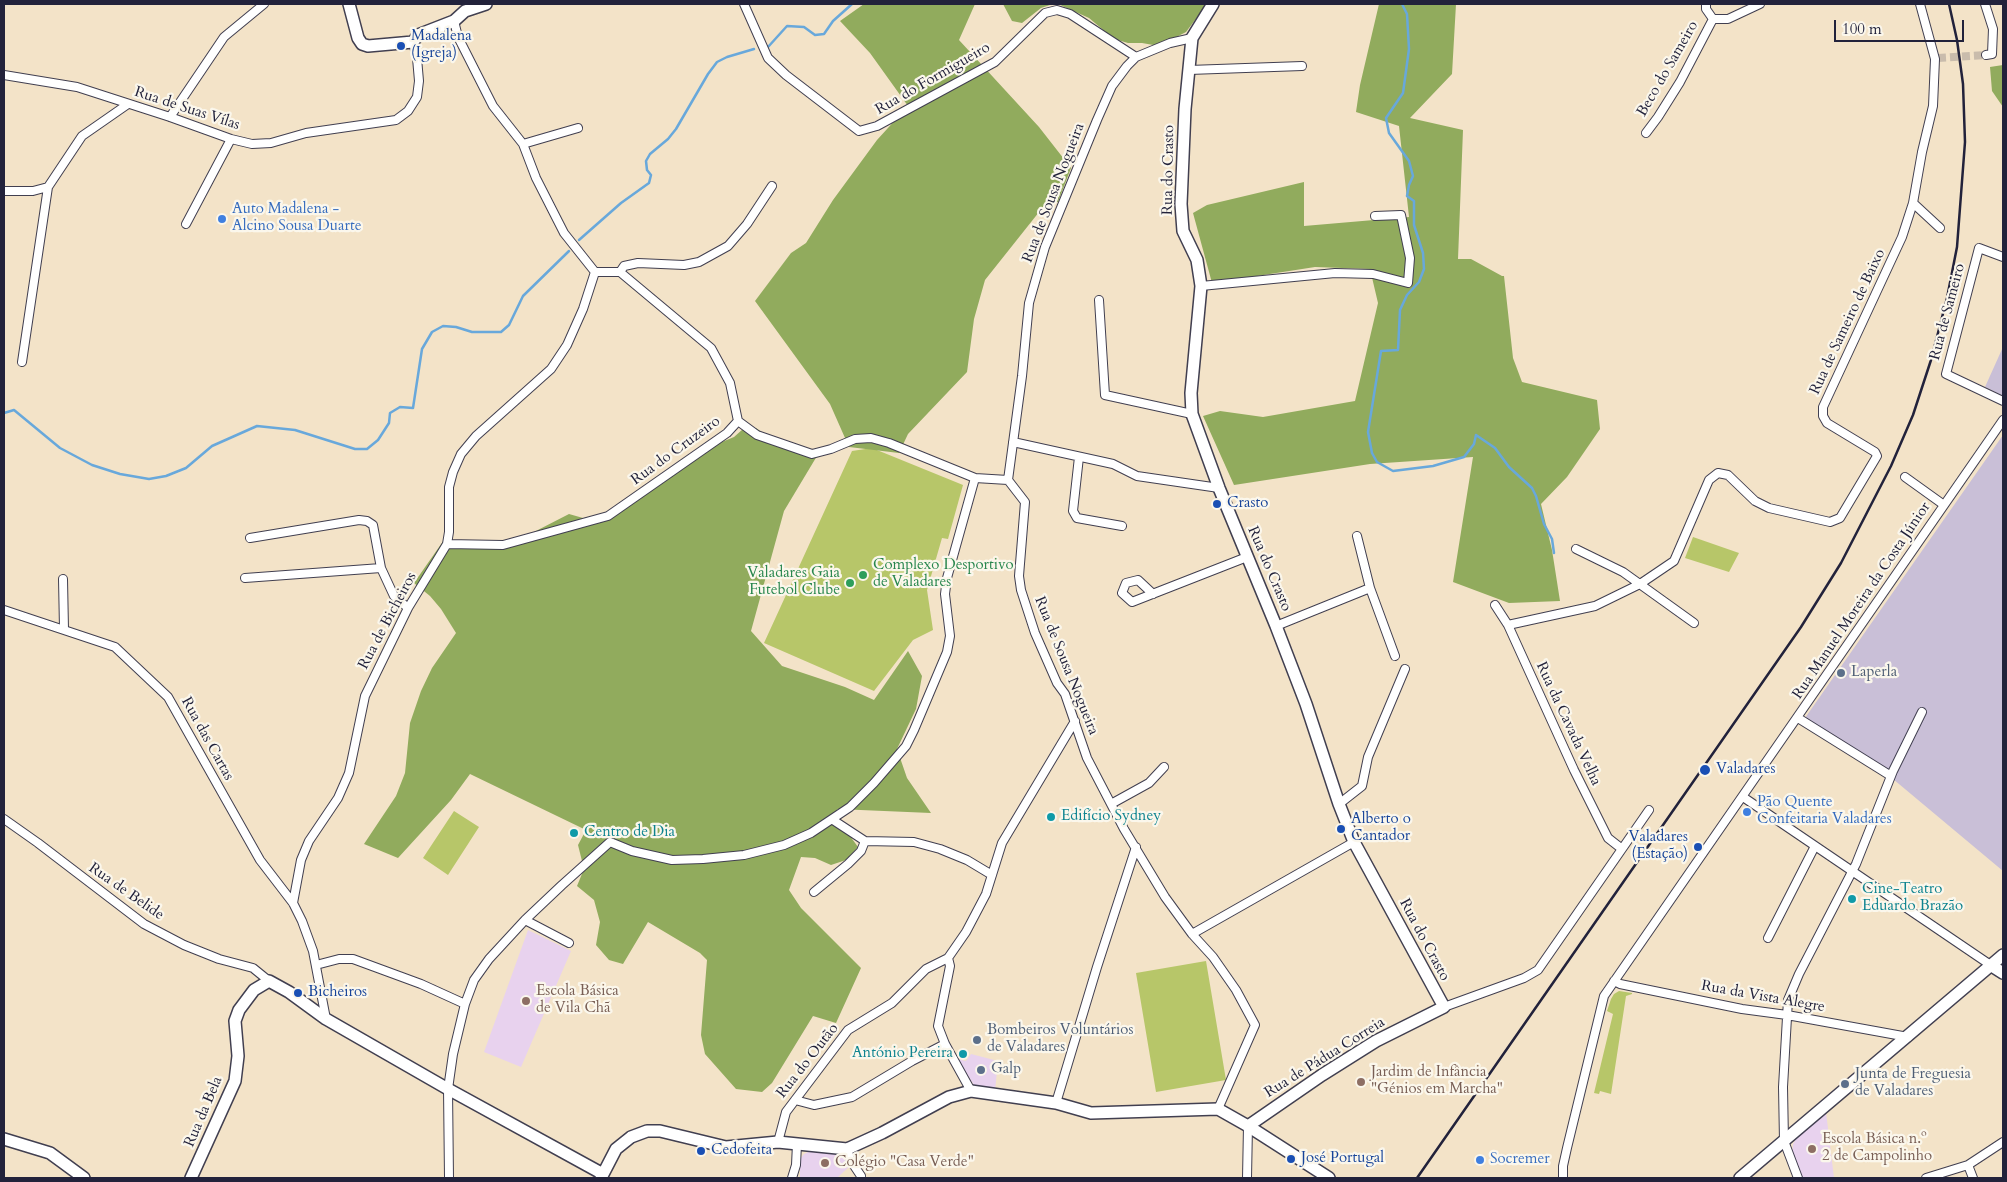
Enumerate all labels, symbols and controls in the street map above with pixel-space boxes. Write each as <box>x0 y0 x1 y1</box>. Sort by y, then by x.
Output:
scale bar <box>1837 10 1967 42</box>
street label: Beco do Sameiro <box>1633 18 1703 120</box>
text: 100 m <box>1842 19 1882 39</box>
place label: Madalena (Igreja) <box>411 28 472 63</box>
street label: Rua do Formigueiro <box>872 39 994 119</box>
marker: Madalena (Igreja) <box>395 40 407 52</box>
street label: Rua de Suas Vílas <box>132 83 242 135</box>
street label: Rua de Sousa Nogueira <box>1019 121 1089 265</box>
street label: Rua do Crasto <box>1159 125 1179 215</box>
place label: Auto Madalena - Alcino Sousa Duarte <box>232 201 362 236</box>
marker: Auto Madalena - Alcino Sousa Duarte <box>216 213 228 225</box>
street label: Rua de Sameiro de Baixo <box>1806 246 1890 398</box>
street label: Rua de Sameiro <box>1926 262 1970 362</box>
street label: Rua do Cruzeiro <box>628 413 724 489</box>
place label: Crasto <box>1227 495 1268 513</box>
marker: Crasto <box>1211 498 1223 510</box>
street label: Rua Manuel Moreira da Costa Júnior <box>1789 499 1935 703</box>
street label: Rua do Crasto <box>1243 524 1295 614</box>
place label: Complexo Desportivo de Valadares <box>873 557 1014 592</box>
place label: Valadares Gaia Futebol Clube <box>747 565 840 600</box>
marker: Complexo Desportivo de Valadares <box>857 569 869 581</box>
street label: Rua de Bicheiros <box>355 570 421 672</box>
marker: Valadares Gaia Futebol Clube <box>844 577 856 589</box>
street label: Rua de Sousa Nogueira <box>1030 594 1102 738</box>
street label: Rua da Cavada Velha <box>1531 659 1605 789</box>
place label: Laperla <box>1851 664 1897 682</box>
marker: Laperla <box>1835 667 1847 679</box>
street label: Rua das Cartas <box>177 694 237 784</box>
place label: Valadares <box>1716 761 1776 779</box>
marker: Valadares <box>1698 763 1712 777</box>
place label: Pão Quente Confeitaria Valadares <box>1757 794 1892 829</box>
marker: Pão Quente Confeitaria Valadares <box>1741 806 1753 818</box>
place label: Edifício Sydney <box>1061 808 1161 826</box>
marker: Edifício Sydney <box>1045 811 1057 823</box>
place label: Alberto o Cantador <box>1351 811 1411 846</box>
marker: Alberto o Cantador <box>1335 823 1347 835</box>
place label: Centro de Dia <box>584 824 675 842</box>
marker: Centro de Dia <box>568 827 580 839</box>
place label: Valadares (Estação) <box>1628 829 1688 864</box>
marker: Valadares (Estação) <box>1692 841 1704 853</box>
street label: Rua de Belide <box>85 859 167 925</box>
place label: Cine-Teatro Eduardo Brazão <box>1862 881 1963 916</box>
marker: Cine-Teatro Eduardo Brazão <box>1846 893 1858 905</box>
street label: Rua do Crasto <box>1395 896 1453 984</box>
street label: Rua da Vista Alegre <box>1700 977 1826 1017</box>
place label: Escola Básica de Vila Chã <box>536 983 619 1018</box>
place label: Bicheiros <box>308 984 367 1002</box>
marker: Bicheiros <box>292 987 304 999</box>
marker: Escola Básica de Vila Chã <box>520 995 532 1007</box>
street label: Rua de Pádua Correia <box>1262 1014 1388 1102</box>
street label: Rua do Outão <box>773 1020 843 1102</box>
place label: Bombeiros Voluntários de Valadares <box>987 1022 1133 1057</box>
marker: Bombeiros Voluntários de Valadares <box>971 1034 983 1046</box>
place label: António Pereira <box>852 1045 953 1063</box>
marker: António Pereira <box>957 1048 969 1060</box>
place label: Galp <box>991 1061 1021 1079</box>
marker: Galp <box>975 1064 987 1076</box>
place label: Jardim de Infância "Génios em Marcha" <box>1371 1064 1503 1099</box>
place label: Junta de Freguesia de Valadares <box>1855 1066 1971 1101</box>
street label: Rua da Bela <box>181 1074 227 1150</box>
marker: Jardim de Infância "Génios em Marcha" <box>1355 1076 1367 1088</box>
marker: Junta de Freguesia de Valadares <box>1839 1078 1851 1090</box>
place label: Escola Básica n.º 2 de Campolinho <box>1822 1131 1932 1166</box>
place label: Cedofeita <box>711 1142 772 1160</box>
marker: Escola Básica n.º 2 de Campolinho <box>1806 1143 1818 1155</box>
marker: Cedofeita <box>695 1145 707 1157</box>
place label: José Portugal <box>1301 1150 1384 1168</box>
place label: Socremer <box>1490 1151 1550 1169</box>
marker: José Portugal <box>1285 1153 1297 1165</box>
place label: Colégio "Casa Verde" <box>835 1154 974 1172</box>
marker: Socremer <box>1474 1154 1486 1166</box>
marker: Colégio "Casa Verde" <box>819 1157 831 1169</box>

